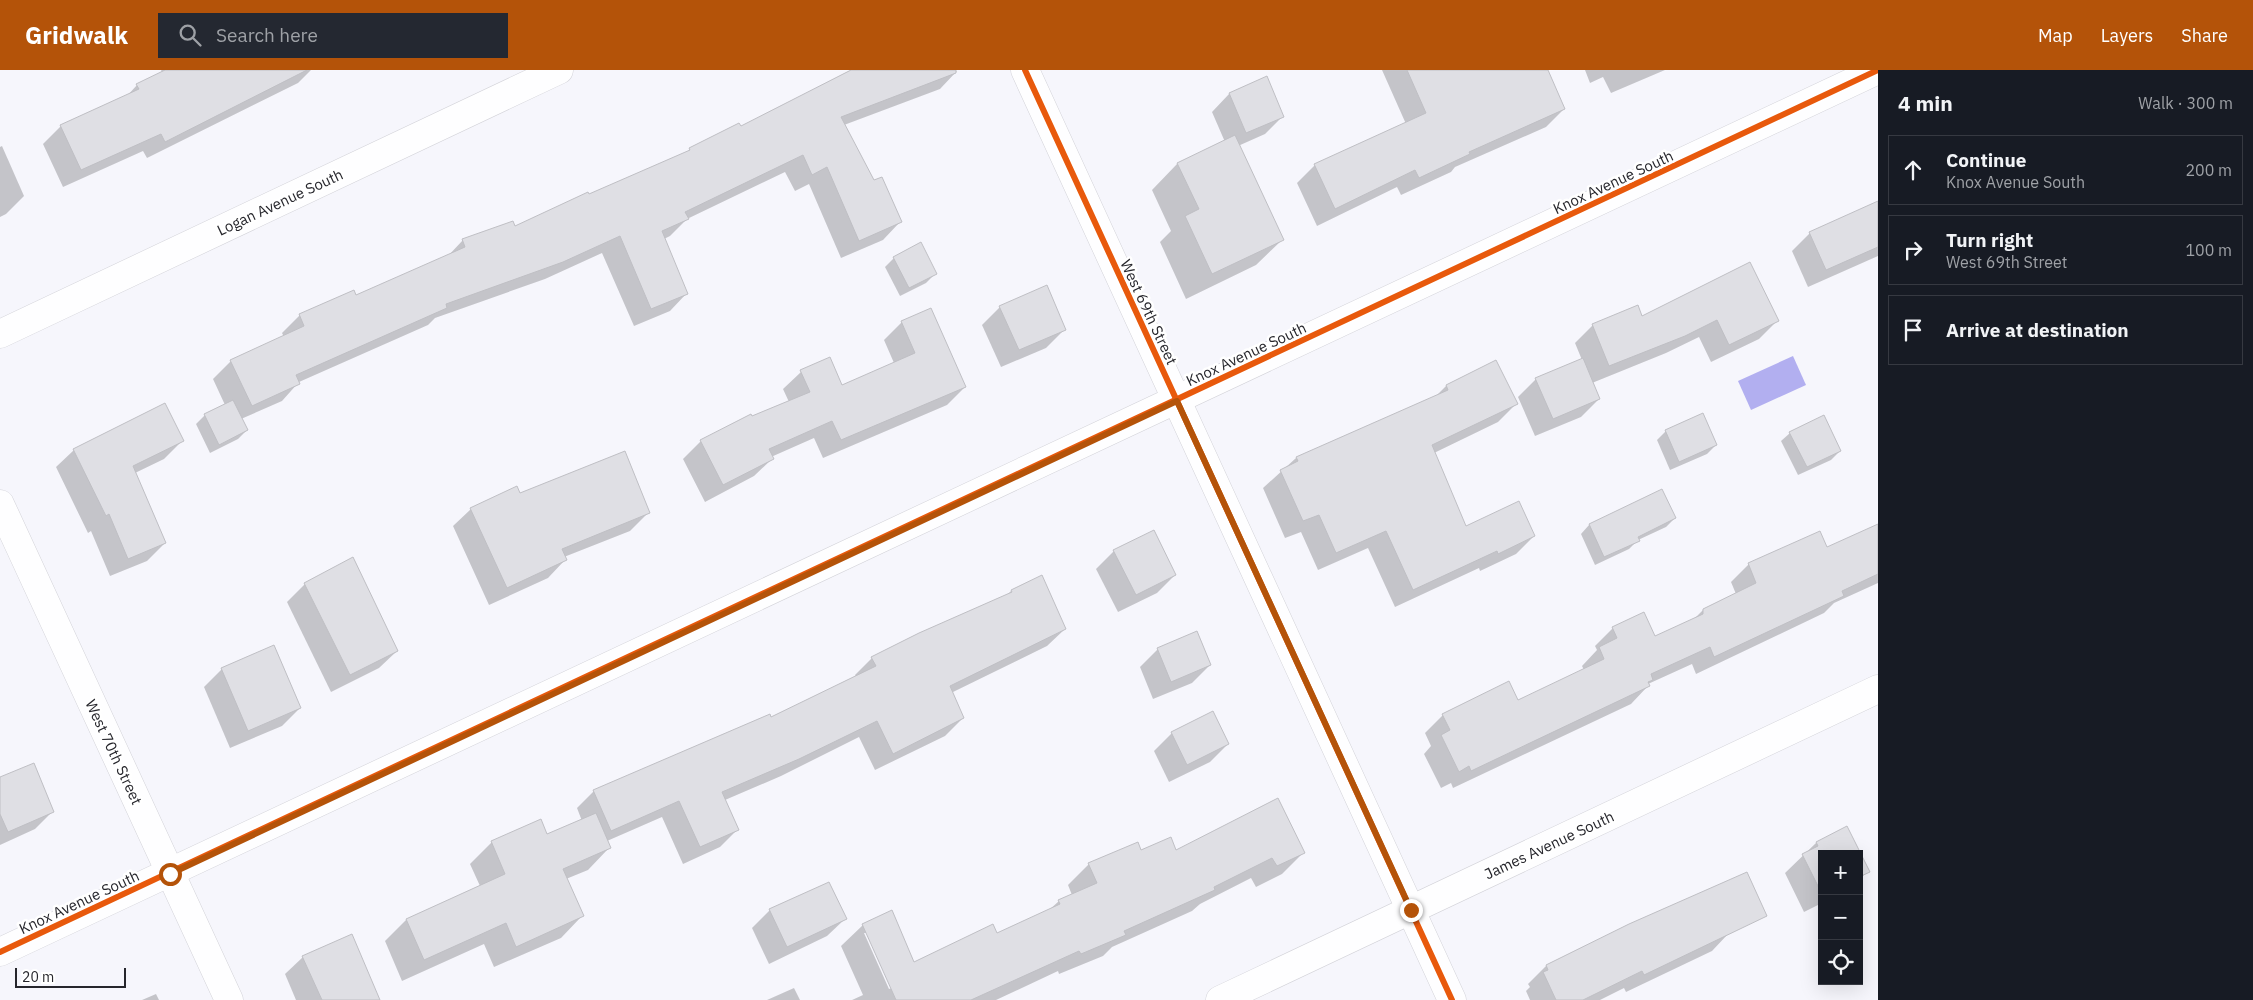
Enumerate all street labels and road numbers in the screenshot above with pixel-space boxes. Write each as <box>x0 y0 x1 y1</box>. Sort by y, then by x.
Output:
street label: Knox Avenue South <box>1550 146 1676 218</box>
street label: Logan Avenue South <box>214 164 346 240</box>
street label: West 69th Street <box>1116 256 1182 368</box>
street label: Knox Avenue South <box>1183 318 1309 390</box>
street label: West 70th Street <box>81 696 147 808</box>
street label: James Avenue South <box>1481 807 1617 883</box>
street label: Knox Avenue South <box>16 866 142 938</box>

